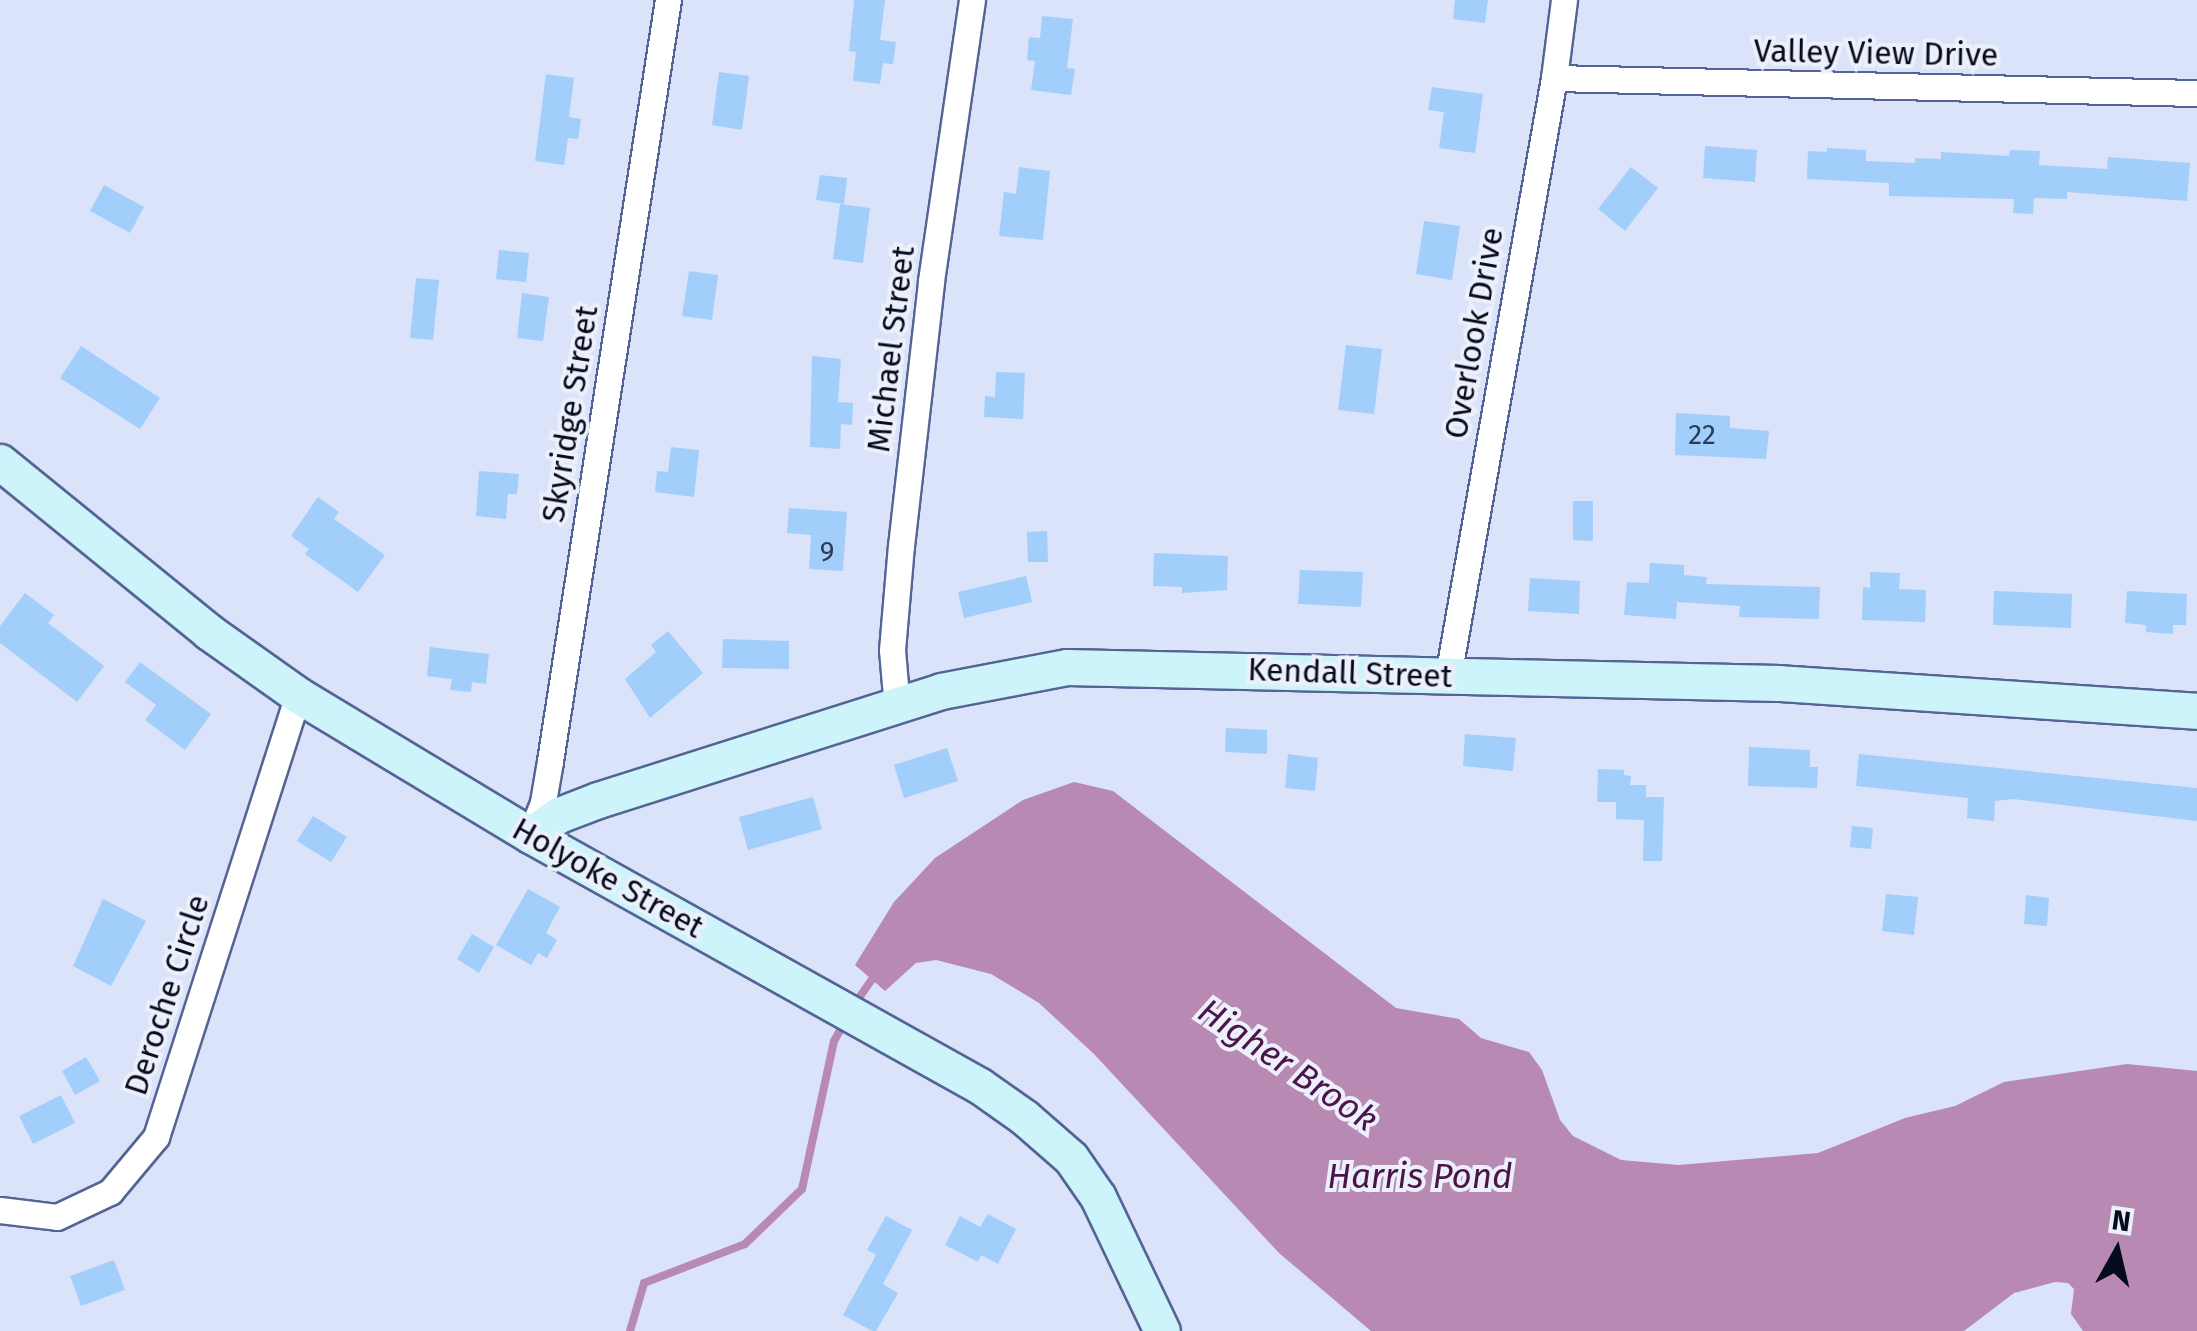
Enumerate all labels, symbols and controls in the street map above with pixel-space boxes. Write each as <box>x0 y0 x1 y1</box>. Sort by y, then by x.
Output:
street label: Valley View Drive <box>1753 32 1999 74</box>
street label: Overlook Drive <box>1437 224 1511 442</box>
street label: Michael Street <box>859 244 923 454</box>
street label: Skyridge Street <box>534 303 606 525</box>
house number: 22 <box>1688 418 1716 452</box>
house number: 9 <box>820 535 834 569</box>
street label: Kendall Street <box>1247 650 1453 696</box>
street label: Holyoke Street <box>506 810 710 946</box>
street label: Deroche Circle <box>117 890 217 1100</box>
water label: Higher Brook <box>1190 990 1386 1140</box>
water label: Harris Pond <box>1327 1155 1513 1197</box>
north arrow <box>2067 1201 2167 1301</box>
text: N <box>2110 1203 2133 1238</box>

